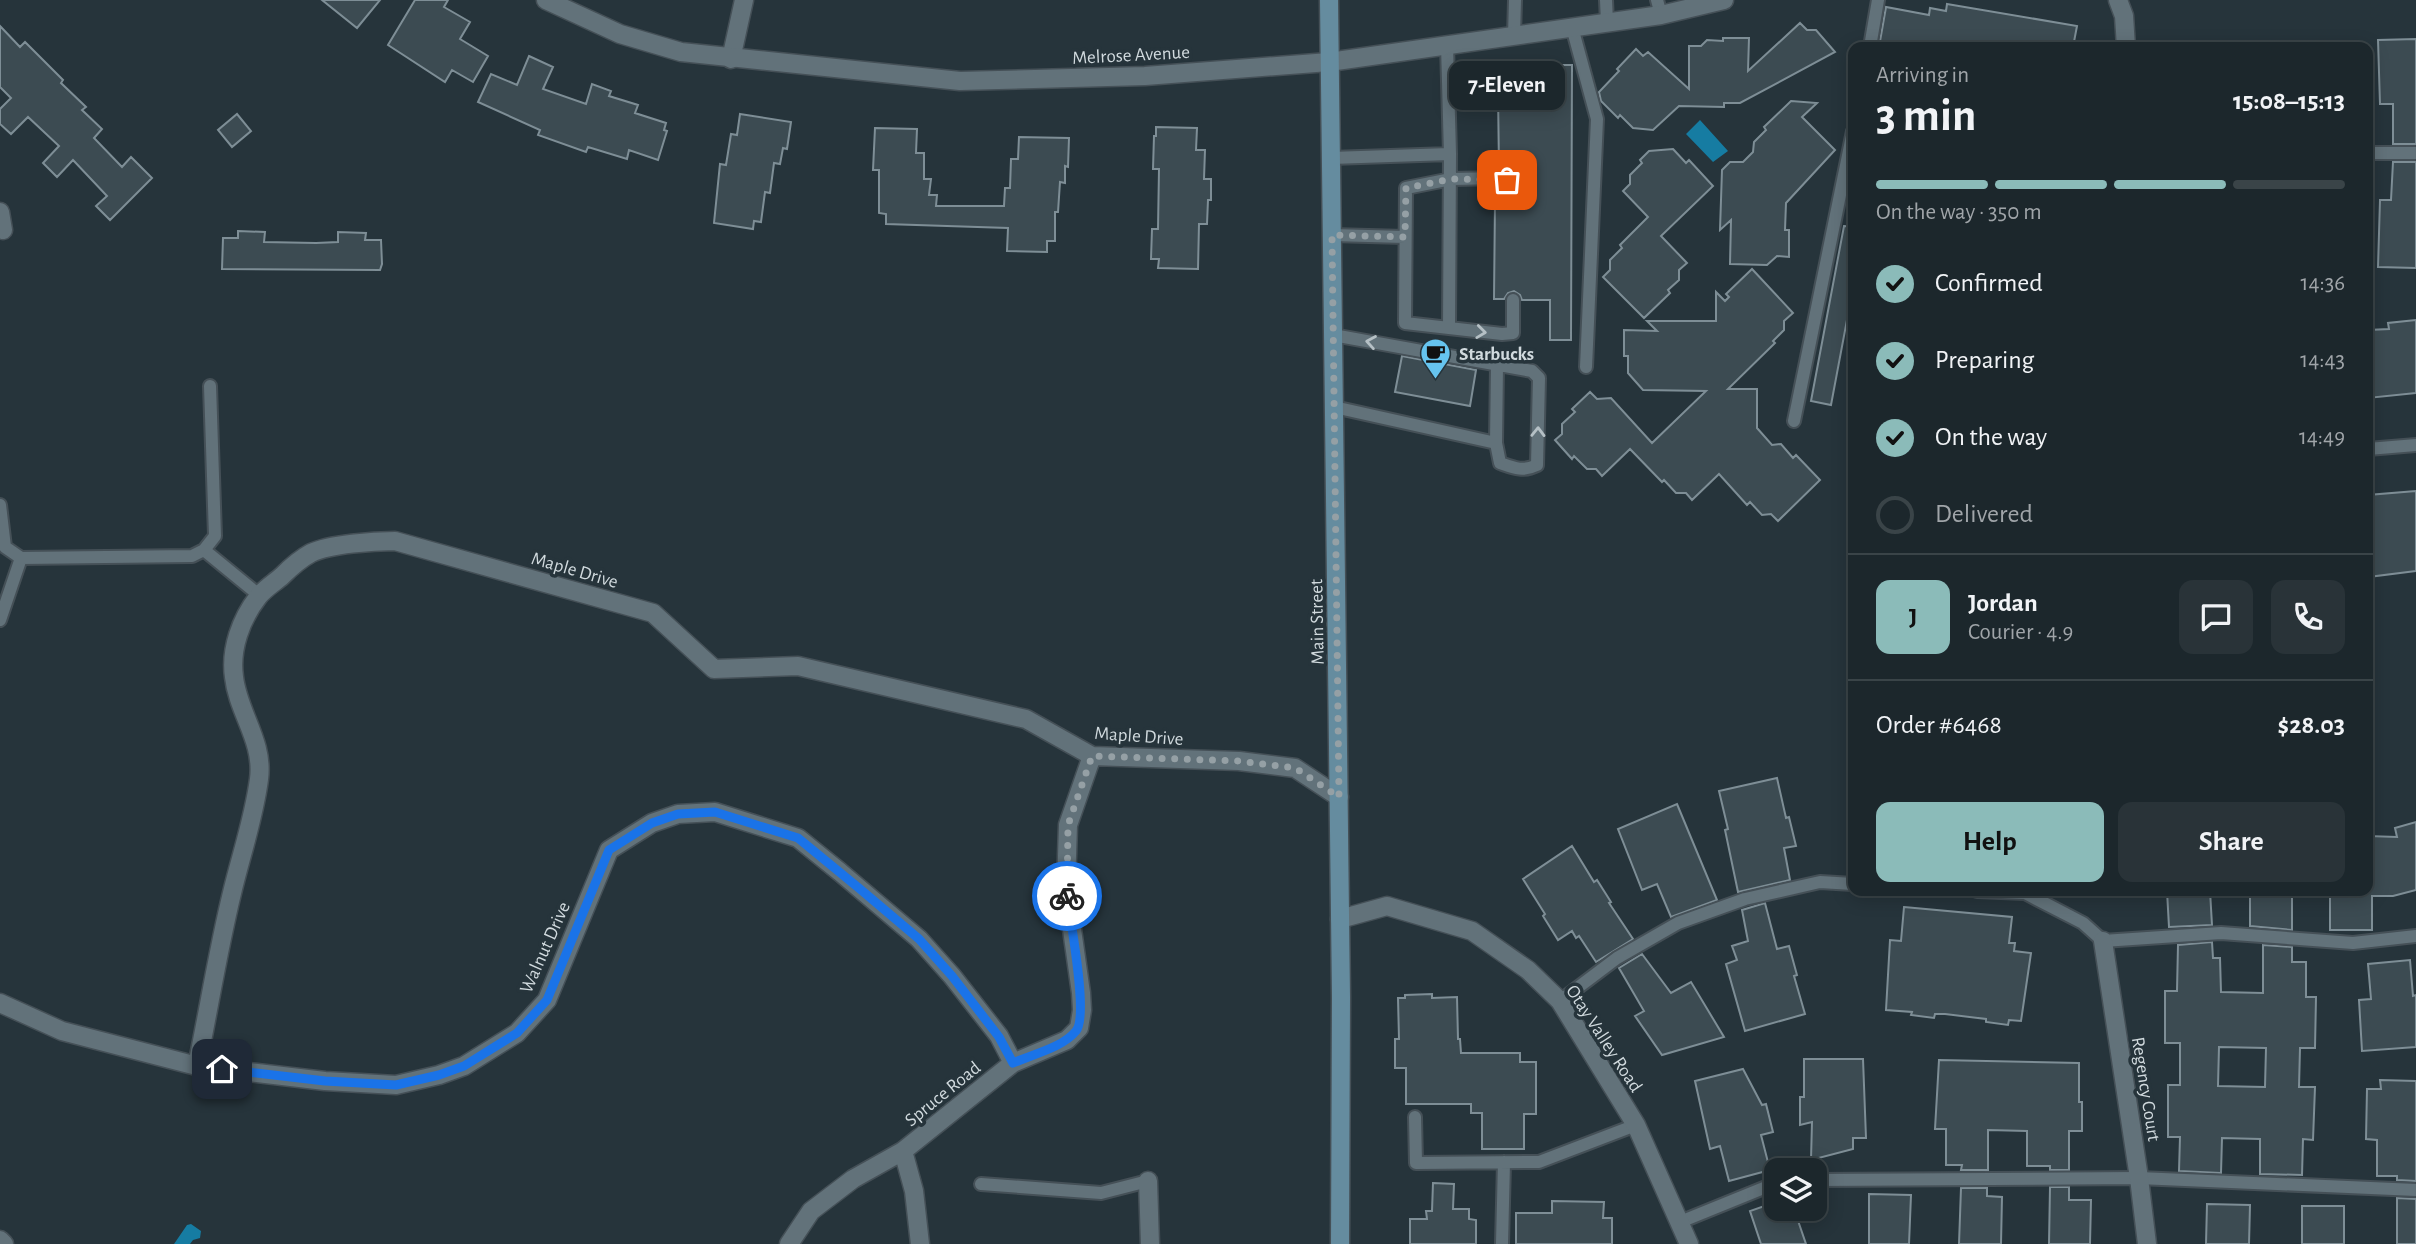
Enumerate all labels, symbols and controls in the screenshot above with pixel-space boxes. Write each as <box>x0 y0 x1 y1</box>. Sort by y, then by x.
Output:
street label: Melrose Avenue <box>1072 43 1190 68</box>
callout: 7-Eleven <box>1449 61 1565 110</box>
text: Arriving in <box>1876 64 1969 87</box>
text: 7-Eleven <box>1468 74 1546 97</box>
text: 15:08–15:13 <box>2233 88 2345 114</box>
text: 3 min <box>1876 93 1976 139</box>
pin <box>1477 150 1537 210</box>
icon: bag <box>1488 161 1526 199</box>
text: On the way · 350 m <box>1876 201 2042 224</box>
icon: check <box>1876 265 1914 303</box>
text: Confirmed <box>1935 270 2043 296</box>
text: 14:36 <box>2300 272 2345 295</box>
one-way arrow <box>1476 324 1487 339</box>
one-way arrow <box>1365 335 1377 350</box>
cafe icon: Starbucks <box>1419 336 1453 380</box>
icon: check <box>1876 342 1914 380</box>
place label: Starbucks <box>1459 345 1534 364</box>
text: Preparing <box>1935 347 2034 373</box>
text: 14:43 <box>2300 349 2345 372</box>
icon: check <box>1876 419 1914 457</box>
text: On the way <box>1935 424 2047 450</box>
one-way arrow <box>1530 426 1545 437</box>
text: 14:49 <box>2299 426 2345 449</box>
text: Delivered <box>1935 501 2033 527</box>
street label: Maple Drive <box>529 549 620 592</box>
street label: Main Street <box>1307 579 1328 665</box>
button: chat <box>2179 580 2253 654</box>
button: phone <box>2271 580 2345 654</box>
text: Jordan <box>1968 590 2038 616</box>
text: J <box>1909 604 1917 630</box>
text: Courier · 4.9 <box>1968 621 2073 644</box>
text: Order #6468 <box>1876 712 2002 738</box>
text: $28.03 <box>2278 712 2345 738</box>
street label: Maple Drive <box>1094 724 1184 749</box>
button: Help <box>1876 802 2104 882</box>
button: Share <box>2118 802 2345 882</box>
courier <box>1032 861 1102 931</box>
icon: bike <box>1048 877 1086 915</box>
street label: Walnut Drive <box>517 899 574 996</box>
street label: Otay Valley Road <box>1562 982 1645 1096</box>
street label: Regency Court <box>2128 1036 2163 1143</box>
pin <box>192 1039 252 1099</box>
icon: home <box>203 1050 241 1088</box>
street label: Spruce Road <box>902 1058 985 1130</box>
map controls <box>1764 1158 1827 1221</box>
button: layers <box>1764 1158 1827 1221</box>

